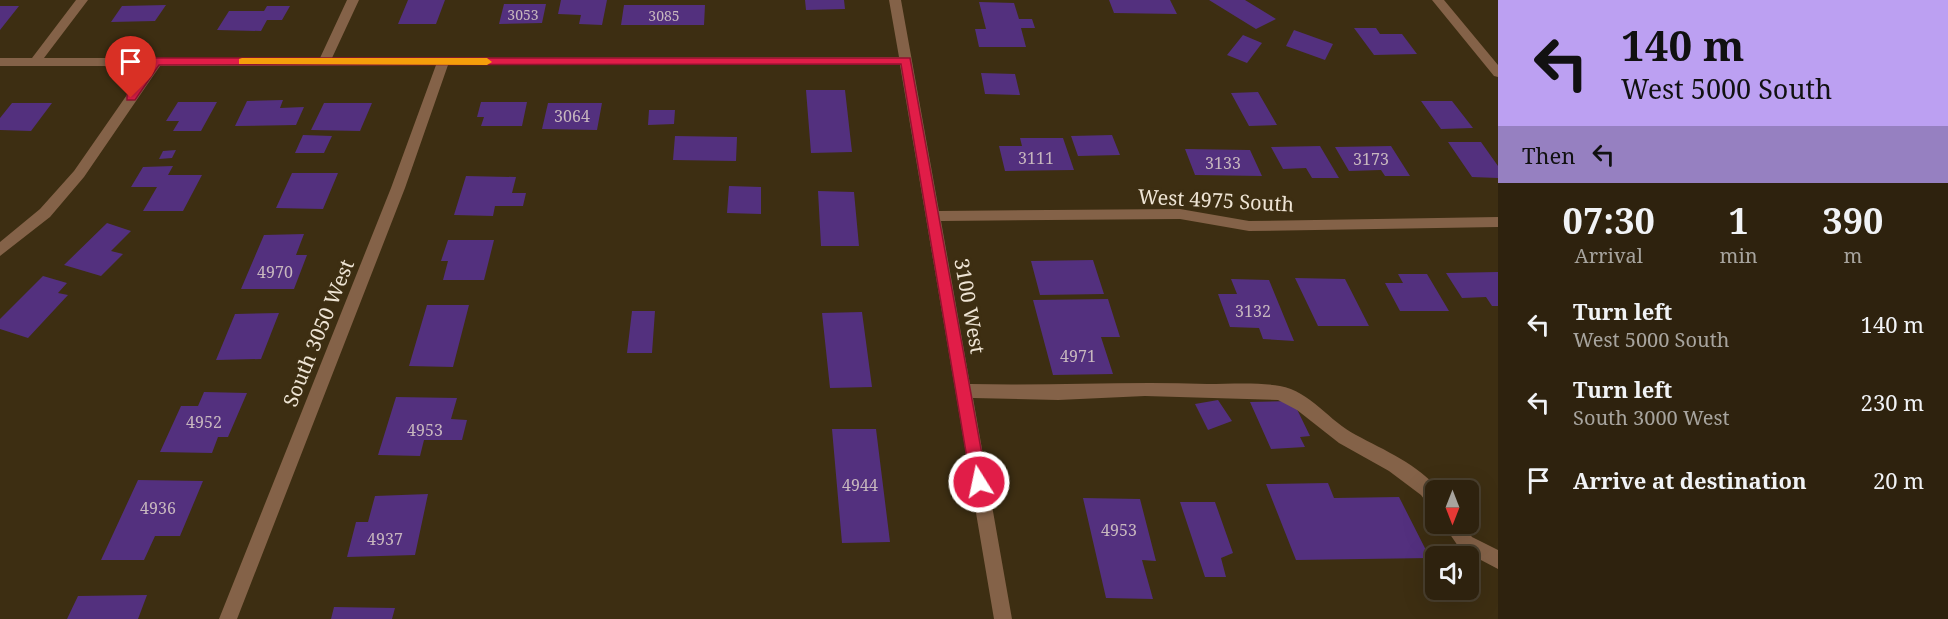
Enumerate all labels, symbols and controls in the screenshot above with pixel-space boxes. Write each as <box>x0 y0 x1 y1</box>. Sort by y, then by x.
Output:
house number: 3053 <box>507 5 539 24</box>
house number: 3085 <box>648 6 680 25</box>
text: 140 m <box>1621 16 1745 73</box>
icon: left <box>1522 24 1600 102</box>
pin <box>105 36 156 98</box>
icon: arrive <box>114 45 147 78</box>
text: West 5000 South <box>1621 70 1832 107</box>
house number: 3064 <box>554 105 590 127</box>
icon: left <box>1587 138 1620 171</box>
text: Then <box>1522 140 1575 170</box>
house number: 3111 <box>1018 147 1054 169</box>
house number: 3173 <box>1353 148 1389 170</box>
house number: 3133 <box>1205 152 1241 174</box>
street label: West 4975 South <box>1137 182 1295 218</box>
text: 07:30 <box>1563 196 1655 245</box>
text: 1 <box>1728 196 1749 245</box>
text: 390 <box>1822 196 1883 245</box>
text: Arrival <box>1575 242 1643 269</box>
text: min <box>1720 242 1758 269</box>
text: m <box>1843 242 1862 269</box>
street label: South 3050 West <box>276 255 360 411</box>
street label: 3100 West <box>948 256 992 356</box>
house number: 4970 <box>257 261 293 283</box>
text: Turn left <box>1573 296 1672 326</box>
house number: 3132 <box>1235 300 1271 322</box>
icon: left <box>1522 308 1555 341</box>
text: 140 m <box>1861 309 1924 339</box>
text: West 5000 South <box>1573 326 1729 353</box>
house number: 4971 <box>1060 345 1096 367</box>
text: Turn left <box>1573 374 1672 404</box>
icon: left <box>1522 386 1555 419</box>
text: 230 m <box>1861 387 1924 417</box>
text: South 3000 West <box>1573 404 1729 431</box>
house number: 4952 <box>186 411 222 433</box>
house number: 4953 <box>407 419 443 441</box>
position arrow <box>947 450 1011 514</box>
icon: arrive <box>1522 464 1555 497</box>
text: Arrive at destination <box>1573 465 1807 495</box>
text: 20 m <box>1873 465 1924 495</box>
house number: 4944 <box>842 474 878 496</box>
north arrow <box>1425 480 1479 534</box>
map controls <box>1425 480 1479 600</box>
house number: 4936 <box>140 497 176 519</box>
house number: 4953 <box>1101 519 1137 541</box>
house number: 4937 <box>367 528 403 550</box>
button: sound <box>1425 546 1479 600</box>

